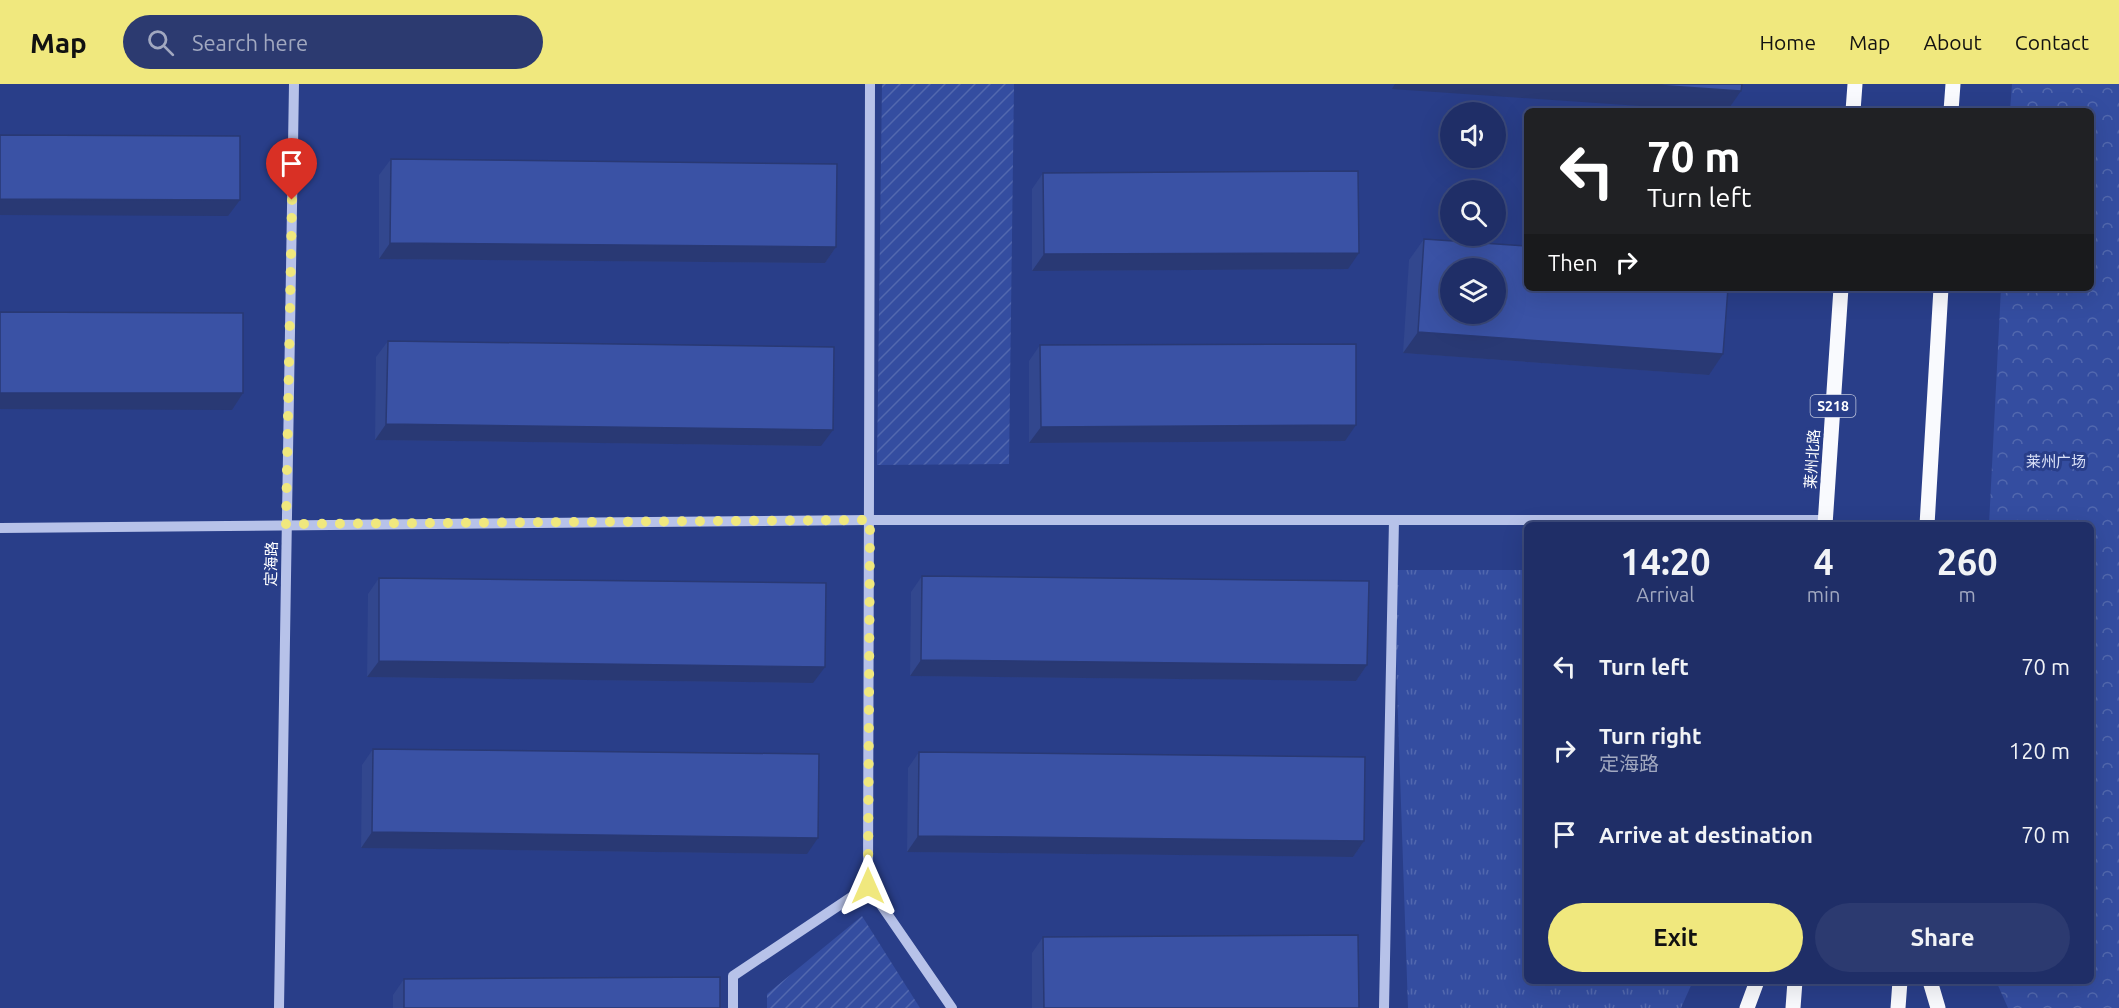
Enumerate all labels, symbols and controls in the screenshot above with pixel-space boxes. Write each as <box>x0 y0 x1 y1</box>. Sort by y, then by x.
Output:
search box <box>123 15 543 69</box>
icon: search <box>144 26 177 59</box>
text: Map <box>30 27 87 58</box>
text: Search here <box>192 30 308 55</box>
text: Home <box>1759 30 1816 54</box>
text: Map <box>1849 30 1890 54</box>
text: About <box>1923 30 1982 54</box>
text: Contact <box>2015 30 2089 54</box>
map controls <box>1440 102 1506 324</box>
button: sound <box>1440 102 1506 168</box>
icon: left <box>1548 132 1626 210</box>
text: 70 m <box>1647 133 1741 180</box>
pin <box>266 138 317 200</box>
icon: arrive <box>275 147 308 180</box>
button: search <box>1440 180 1506 246</box>
text: Turn left <box>1647 182 1751 212</box>
icon: right <box>1610 246 1643 279</box>
text: Then <box>1548 250 1598 275</box>
button: layers <box>1440 258 1506 324</box>
road number: S218 <box>1810 395 1856 417</box>
street label: 莱州北路 <box>1801 428 1823 490</box>
park label: 莱州广场 <box>2026 453 2086 470</box>
street label: 定海路 <box>262 541 280 587</box>
text: 14:20 <box>1620 541 1710 582</box>
text: 4 <box>1813 541 1834 582</box>
text: 260 <box>1937 541 1998 582</box>
text: Arrival <box>1636 583 1695 606</box>
text: min <box>1807 583 1840 606</box>
text: m <box>1959 583 1976 606</box>
icon: left <box>1548 650 1581 683</box>
text: Turn left <box>1599 654 1689 679</box>
text: 70 m <box>2021 654 2070 679</box>
text: Turn right <box>1599 723 1701 748</box>
icon: right <box>1548 734 1581 767</box>
text: 120 m <box>2009 738 2070 763</box>
text: 定海路 <box>1599 752 1659 775</box>
icon: arrive <box>1548 818 1581 851</box>
text: Arrive at destination <box>1599 822 1813 847</box>
text: 70 m <box>2021 822 2070 847</box>
position arrow <box>836 854 900 918</box>
button: Exit <box>1548 903 1803 972</box>
button: Share <box>1815 903 2070 972</box>

